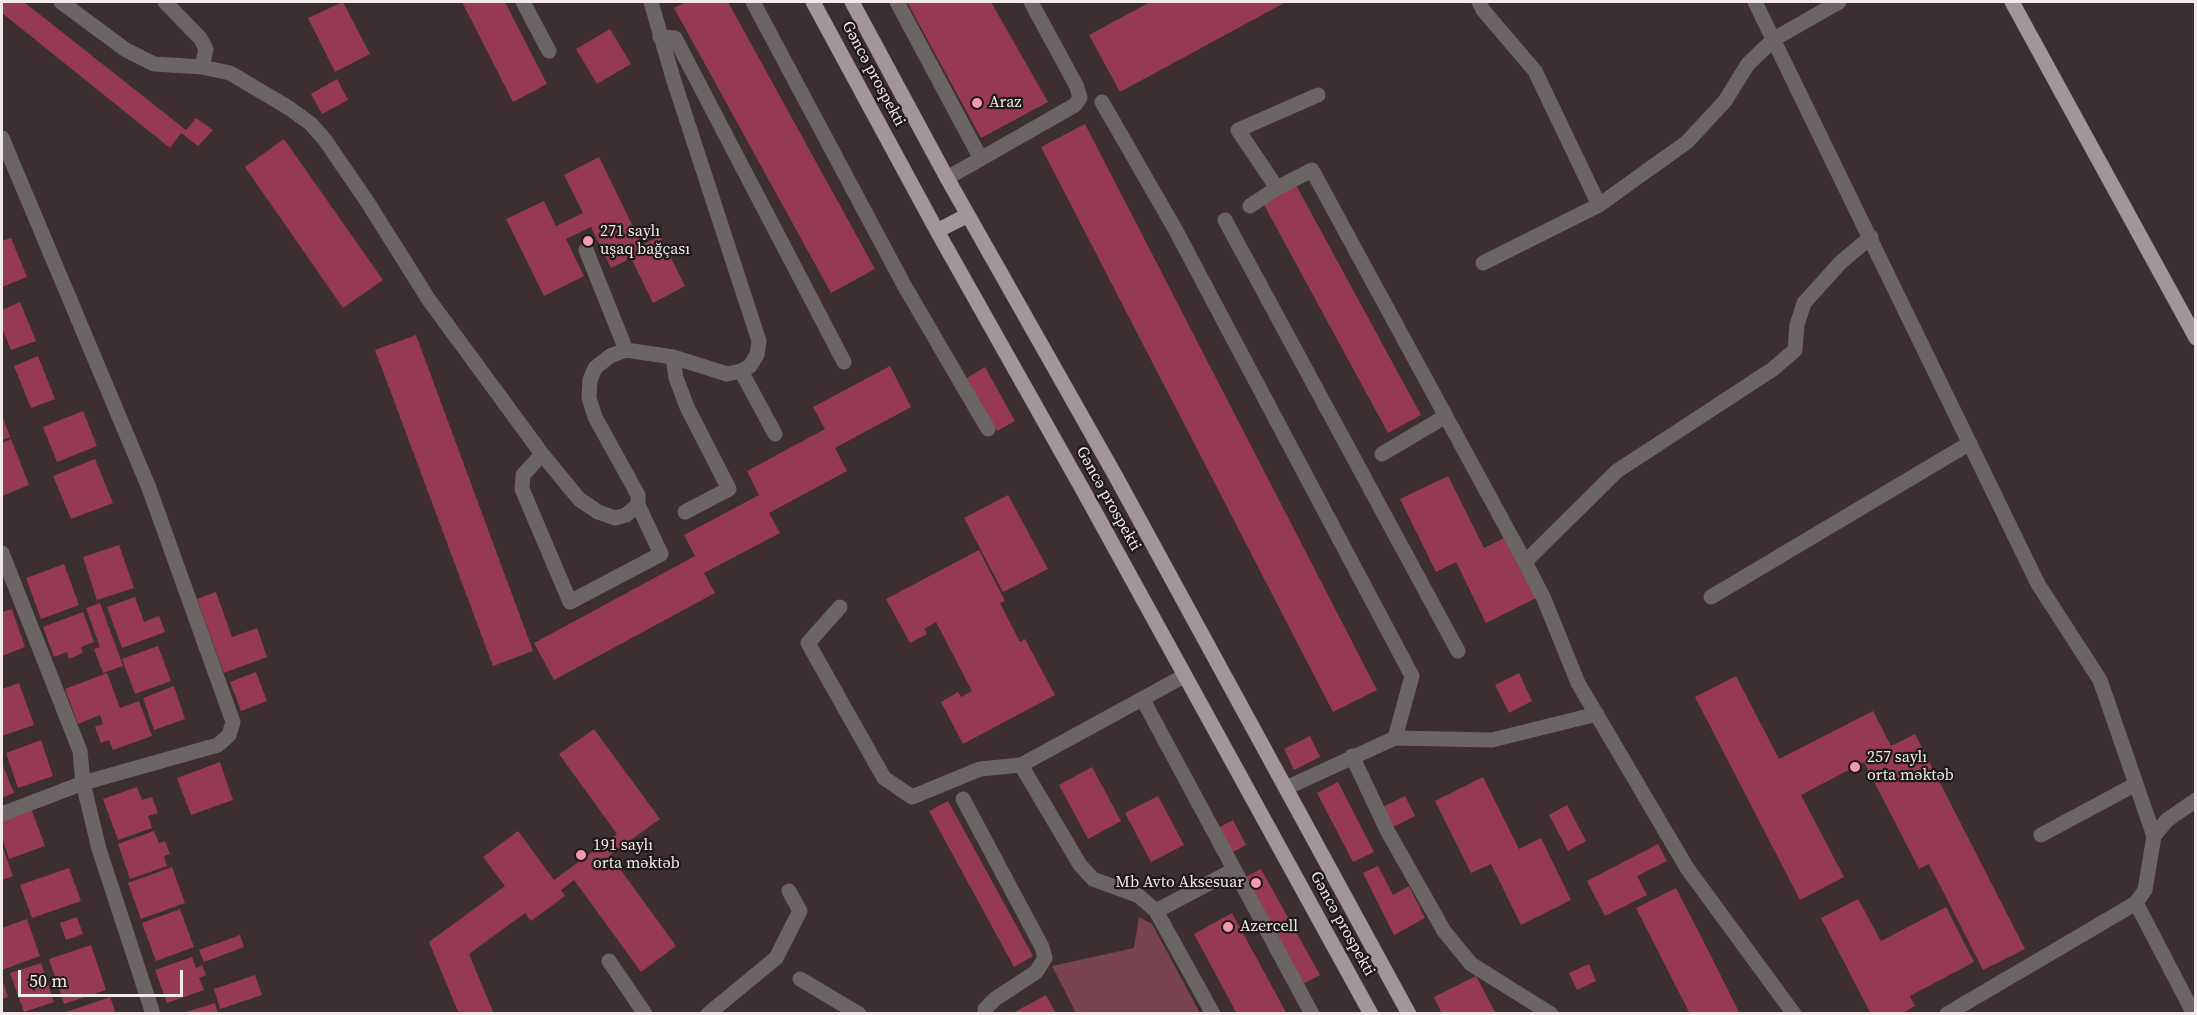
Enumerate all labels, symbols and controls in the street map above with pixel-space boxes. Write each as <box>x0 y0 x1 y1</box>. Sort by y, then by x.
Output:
street label: Gəncə prospekti <box>837 18 909 130</box>
place label: Araz <box>989 93 1022 113</box>
marker: Araz <box>970 96 984 110</box>
place label: 271 saylı uşaq bağçası <box>600 222 690 260</box>
marker: 271 saylı uşaq bağçası <box>581 234 595 248</box>
street label: Gəncə prospekti <box>1071 443 1145 555</box>
place label: 257 saylı orta məktəb <box>1867 748 1954 786</box>
marker: 257 saylı orta məktəb <box>1848 760 1862 774</box>
place label: 191 saylı orta məktəb <box>593 836 680 874</box>
marker: 191 saylı orta məktəb <box>574 848 588 862</box>
street label: Gəncə prospekti <box>1305 868 1379 980</box>
place label: Mb Avto Aksesuar <box>1116 873 1244 893</box>
marker: Mb Avto Aksesuar <box>1249 876 1263 890</box>
place label: Azercell <box>1240 917 1298 937</box>
marker: Azercell <box>1221 920 1235 934</box>
scale bar <box>21 958 186 996</box>
text: 50 m <box>29 968 67 993</box>

